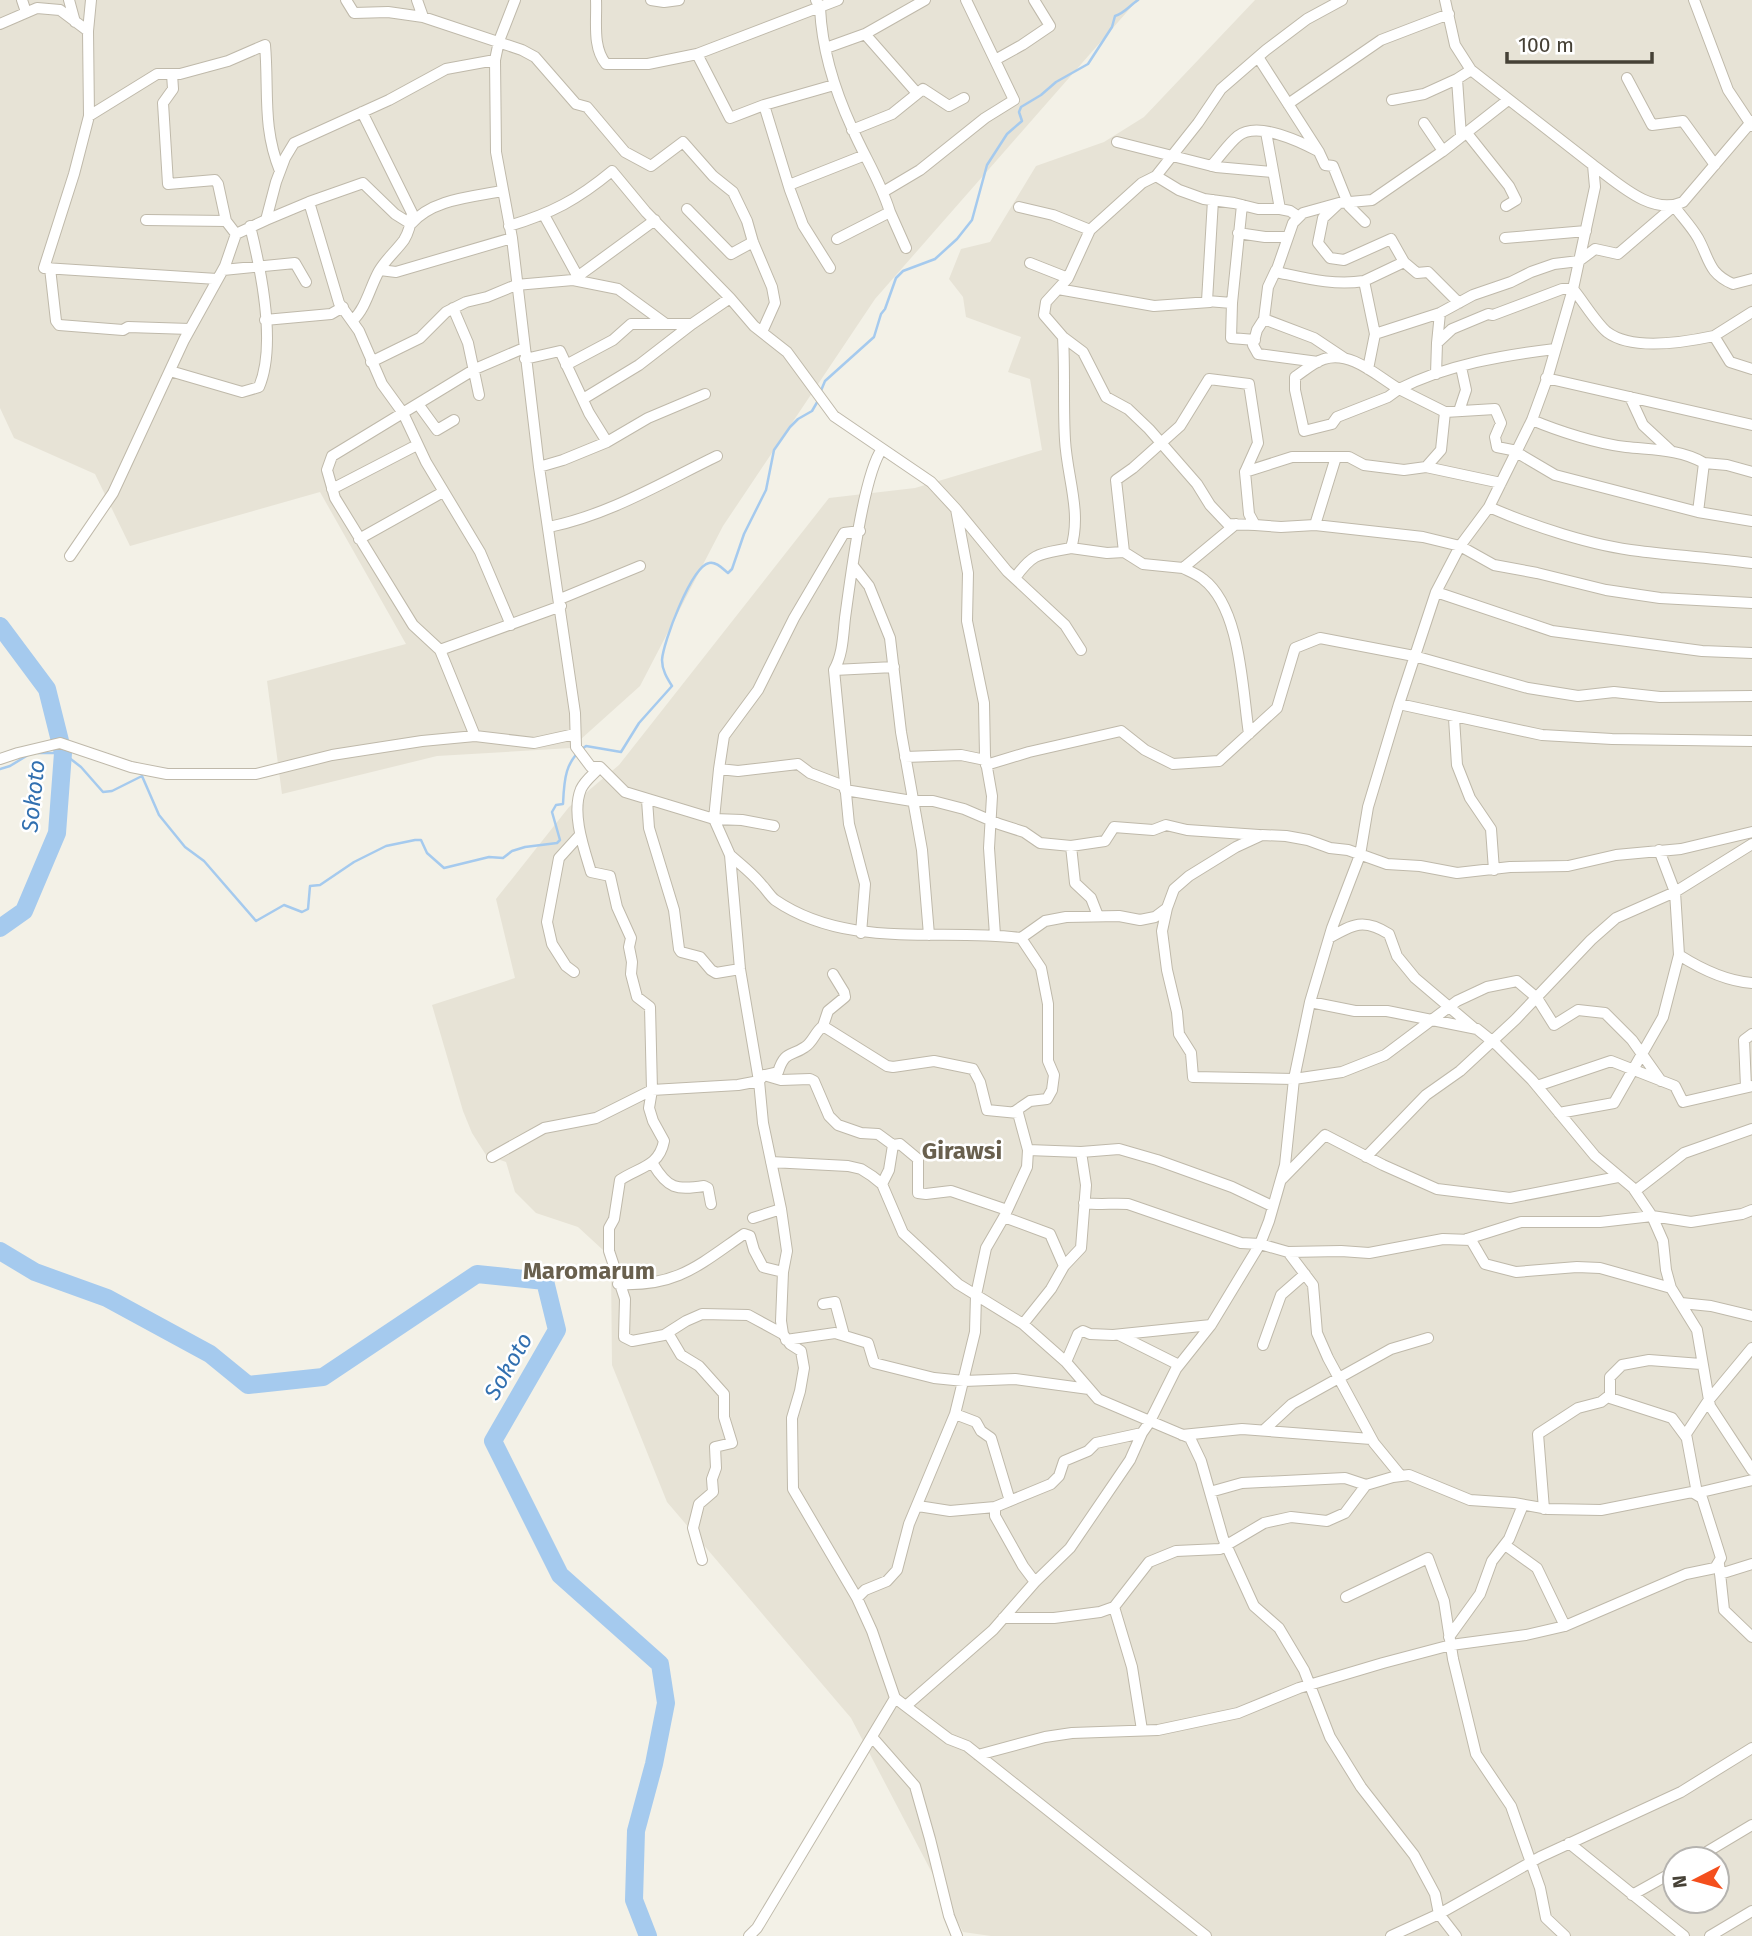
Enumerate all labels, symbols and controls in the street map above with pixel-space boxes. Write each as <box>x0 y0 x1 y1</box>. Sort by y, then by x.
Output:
scale bar <box>1507 21 1652 65</box>
text: 100 m <box>1518 32 1574 58</box>
water label: Sokoto <box>15 758 51 835</box>
district label: Girawsi <box>922 1137 1002 1165</box>
district label: Maromarum <box>523 1257 655 1285</box>
water label: Sokoto <box>477 1328 538 1405</box>
north arrow <box>1661 1845 1731 1915</box>
text: N <box>1667 1874 1692 1889</box>

